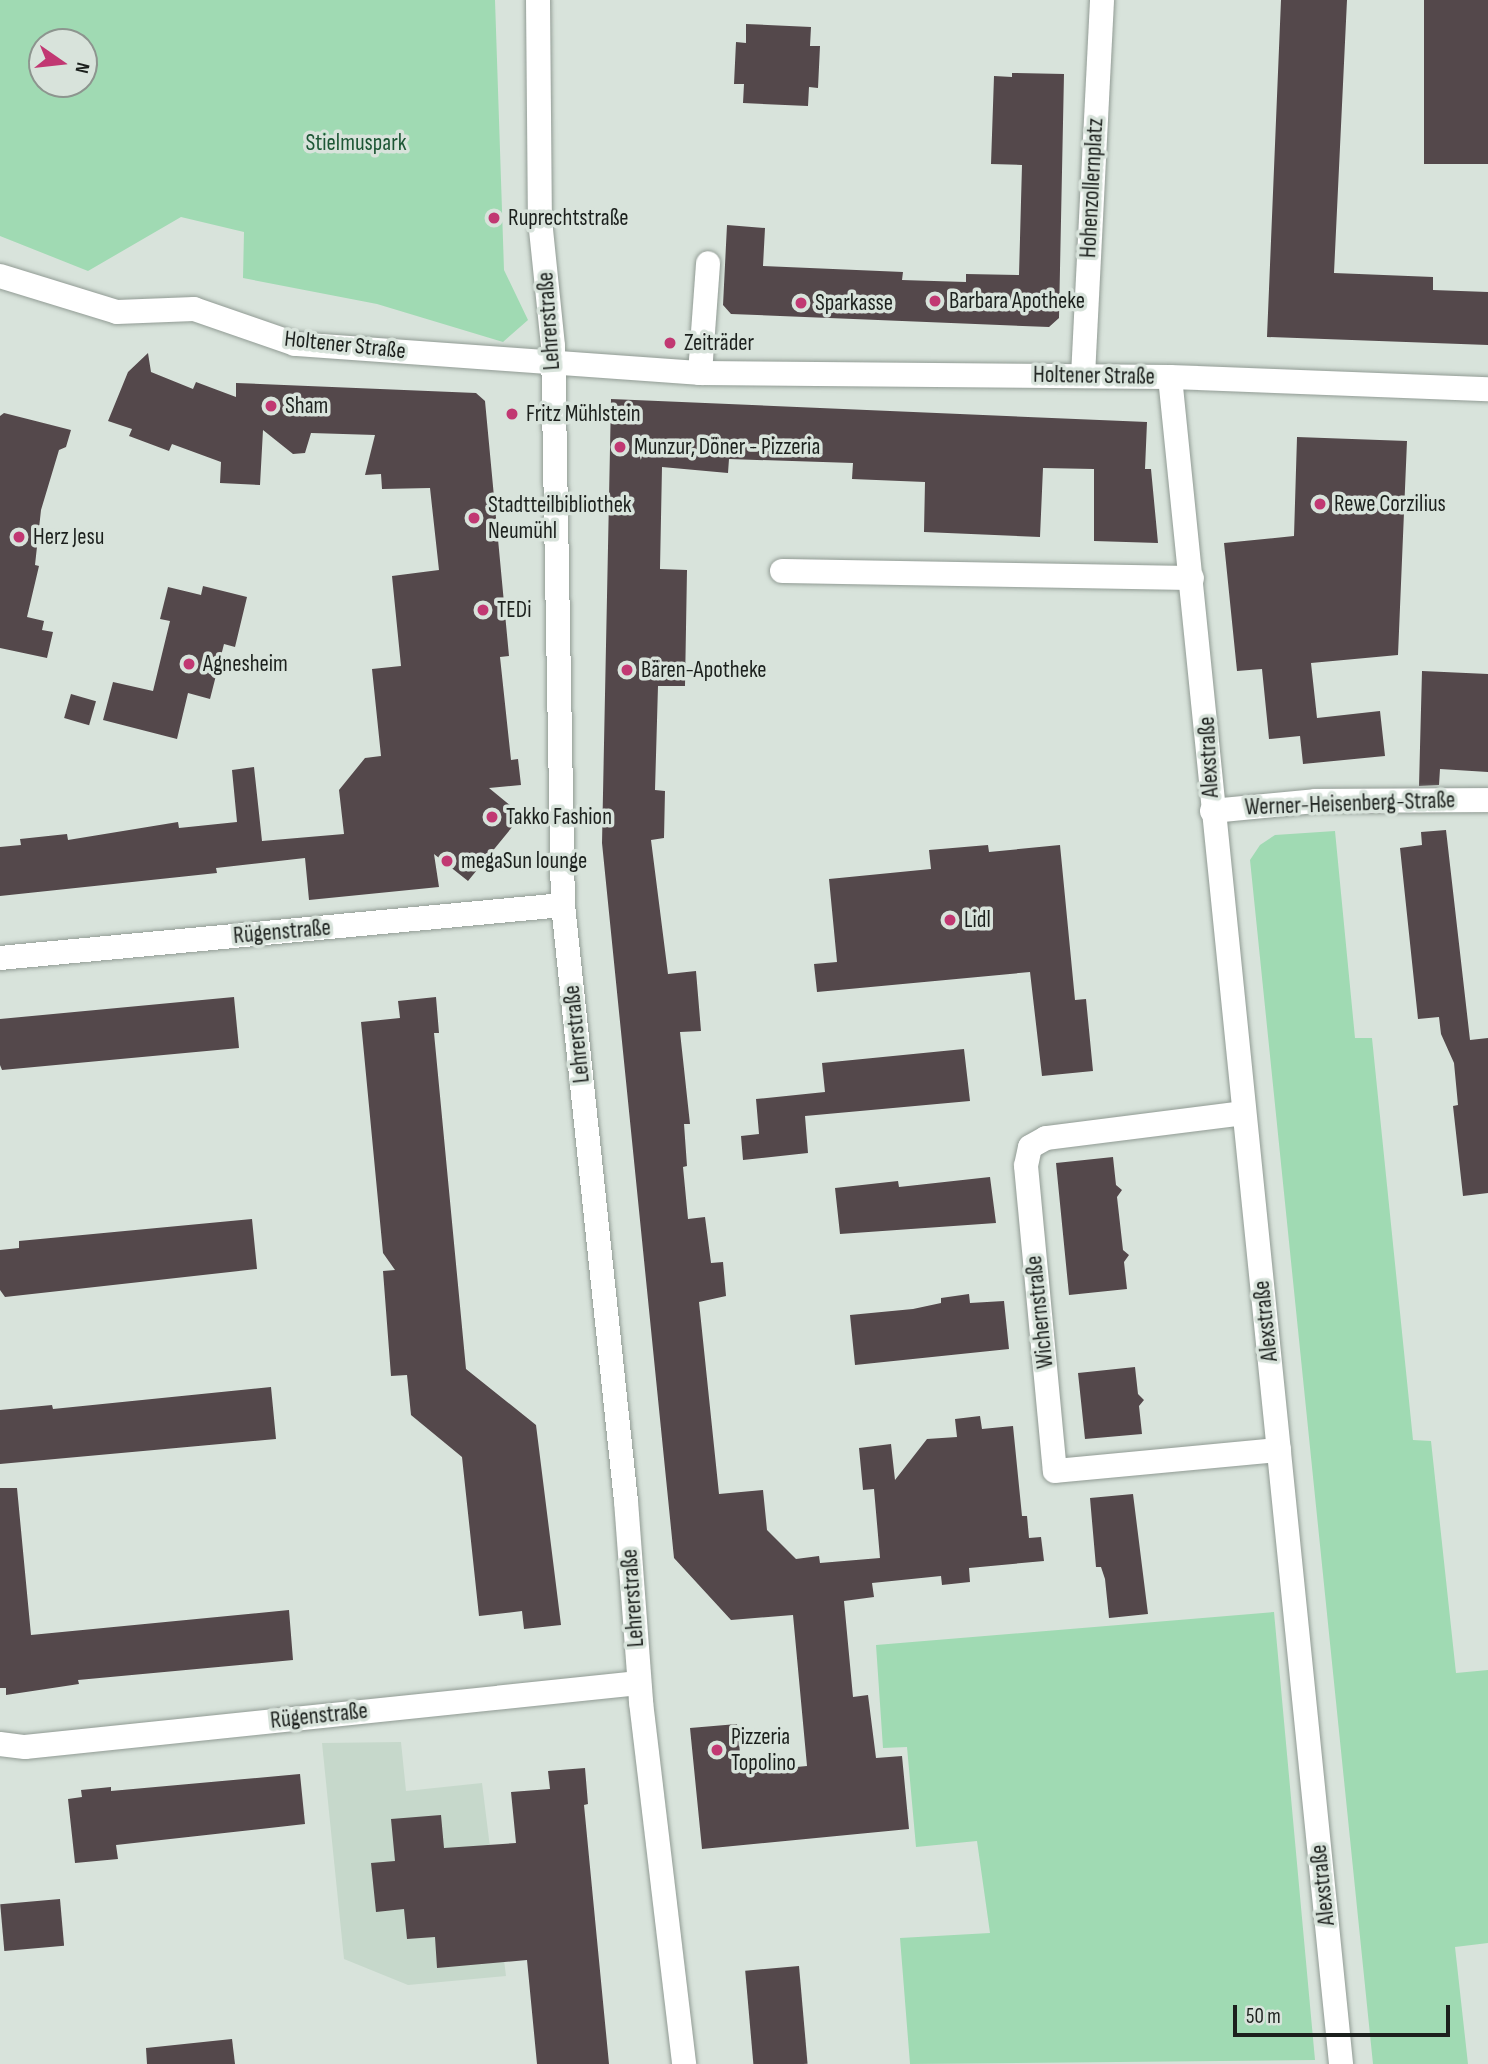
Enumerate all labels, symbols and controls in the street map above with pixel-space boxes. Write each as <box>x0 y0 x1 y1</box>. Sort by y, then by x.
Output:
north arrow <box>28 28 98 98</box>
text: N <box>70 60 94 75</box>
street label: Hohenzollernplatz <box>1075 117 1109 259</box>
park label: Stielmuspark <box>305 129 407 157</box>
place label: Ruprechtstraße <box>508 204 629 232</box>
marker: Ruprechtstraße <box>486 210 502 226</box>
street label: Lehrerstraße <box>532 271 566 371</box>
place label: Barbara Apotheke <box>949 287 1085 315</box>
place label: Sparkasse <box>815 289 893 317</box>
marker: Barbara Apotheke <box>927 293 943 309</box>
marker: Sparkasse <box>793 295 809 311</box>
street label: Holtener Straße <box>283 325 407 365</box>
place label: Zeiträder <box>684 329 754 357</box>
marker: Zeiträder <box>662 335 678 351</box>
street label: Holtener Straße <box>1033 361 1155 391</box>
place label: Sham <box>285 392 328 420</box>
marker: Sham <box>263 398 279 414</box>
place label: Fritz Mühlstein <box>526 400 641 428</box>
marker: Fritz Mühlstein <box>504 406 520 422</box>
place label: Munzur, Döner - Pizzeria <box>634 433 820 461</box>
marker: Munzur, Döner - Pizzeria <box>612 439 628 455</box>
place label: Rewe Corzilius <box>1334 490 1446 518</box>
place label: Stadtteilbibliothek Neumühl <box>488 491 632 545</box>
marker: Rewe Corzilius <box>1312 496 1328 512</box>
marker: Stadtteilbibliothek Neumühl <box>466 510 482 526</box>
place label: Herz Jesu <box>33 523 104 551</box>
marker: Herz Jesu <box>11 529 27 545</box>
place label: TEDi <box>497 596 531 624</box>
marker: TEDi <box>475 602 491 618</box>
place label: Agnesheim <box>203 650 288 678</box>
marker: Agnesheim <box>181 656 197 672</box>
place label: Bären-Apotheke <box>641 656 767 684</box>
marker: Bären-Apotheke <box>619 662 635 678</box>
street label: Alexstraße <box>1193 716 1225 798</box>
street label: Werner-Heisenberg-Straße <box>1244 787 1456 821</box>
place label: Takko Fashion <box>506 803 612 831</box>
marker: Takko Fashion <box>484 809 500 825</box>
place label: megaSun lounge <box>461 847 587 875</box>
marker: megaSun lounge <box>439 853 455 869</box>
place label: Lidl <box>964 906 991 934</box>
marker: Lidl <box>942 912 958 928</box>
street label: Rügenstraße <box>232 914 332 950</box>
street label: Lehrerstraße <box>558 984 596 1084</box>
street label: Wichernstraße <box>1020 1254 1060 1370</box>
street label: Alexstraße <box>1248 1279 1284 1363</box>
street label: Lehrerstraße <box>616 1548 650 1648</box>
street label: Rügenstraße <box>269 1697 369 1735</box>
place label: Pizzeria Topolino <box>731 1723 796 1777</box>
marker: Pizzeria Topolino <box>709 1742 725 1758</box>
street label: Alexstraße <box>1305 1843 1341 1927</box>
scale bar <box>1236 1990 1453 2034</box>
text: 50 m <box>1246 2004 1281 2029</box>

